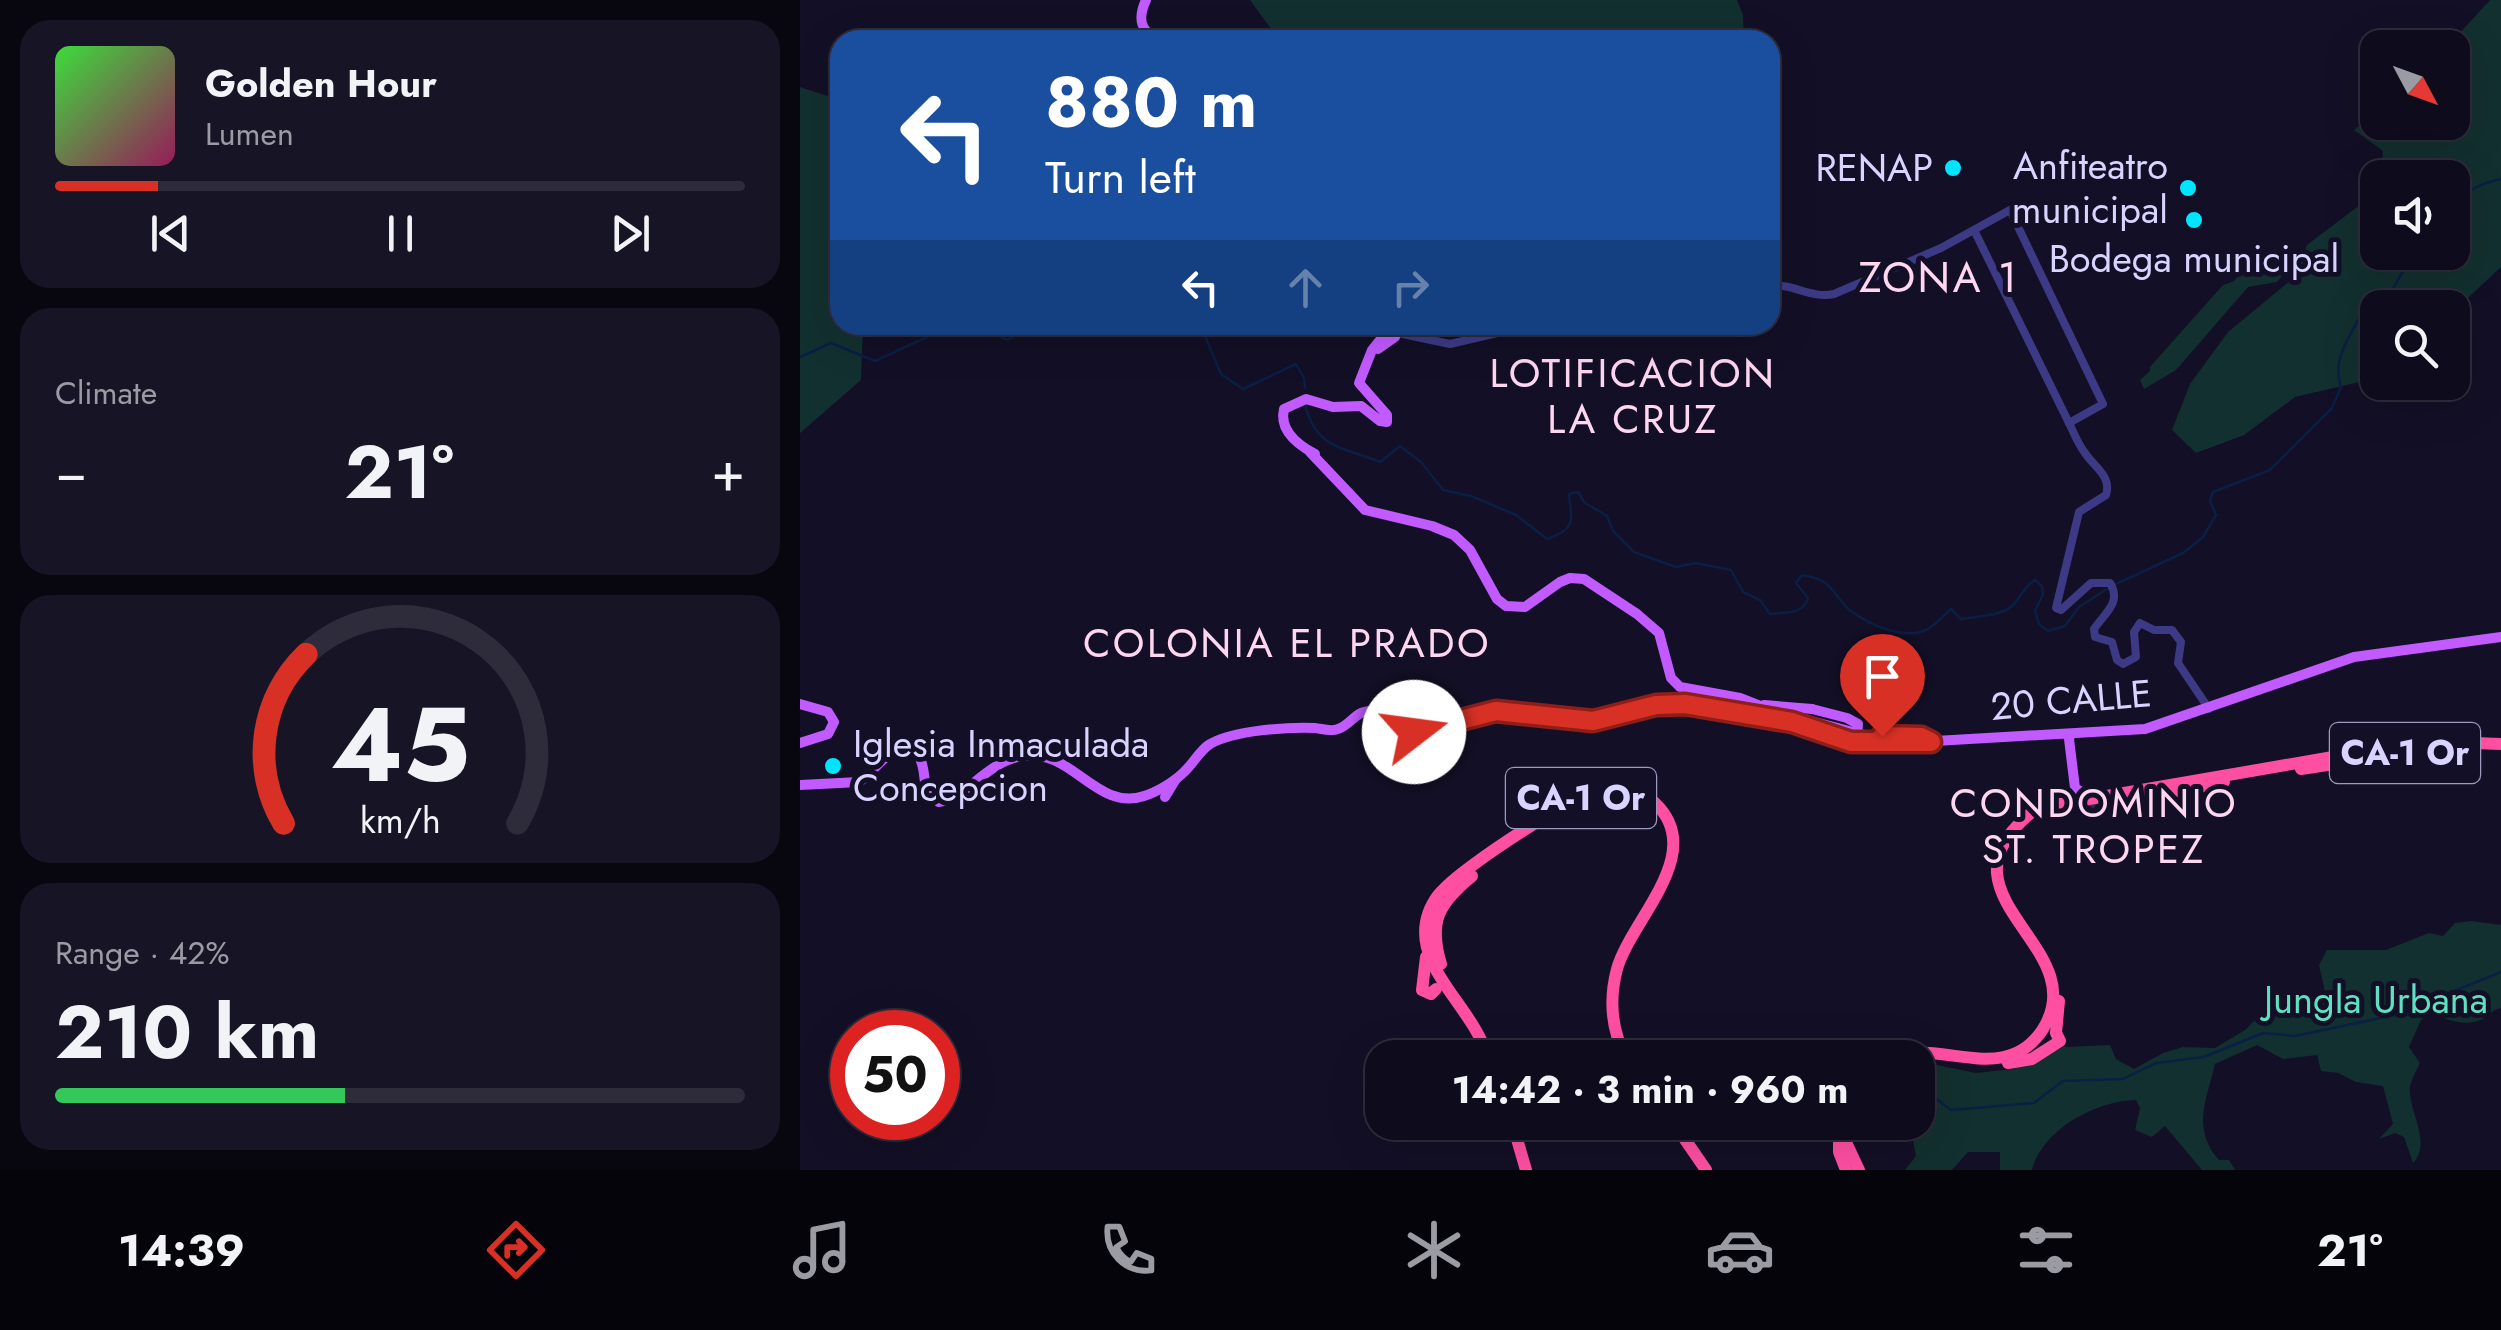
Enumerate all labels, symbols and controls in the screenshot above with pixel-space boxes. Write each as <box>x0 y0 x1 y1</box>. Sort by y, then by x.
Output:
north arrow <box>2360 30 2470 140</box>
map controls <box>2360 30 2470 400</box>
text: 880 m <box>1045 52 1258 153</box>
text: Golden Hour <box>205 56 437 111</box>
icon: left <box>880 70 1010 200</box>
text: Lumen <box>205 111 294 157</box>
place label: Anfiteatro municipal <box>2012 138 2168 237</box>
place label: RENAP <box>1815 140 1933 195</box>
text: Turn left <box>1045 145 1196 210</box>
marker: RENAP <box>1942 157 1964 179</box>
button: sound <box>2360 160 2470 270</box>
marker: Anfiteatro municipal <box>2177 177 2199 199</box>
icon: previous <box>143 206 198 261</box>
icon: pause <box>373 206 428 261</box>
icon: next <box>603 206 658 261</box>
marker: Bodega municipal <box>2183 209 2205 231</box>
place label: Bodega municipal <box>2049 231 2339 286</box>
district label: ZONA 1 <box>1859 247 2019 308</box>
icon: left <box>1173 260 1228 315</box>
icon: ahead <box>1278 260 1333 315</box>
icon: right <box>1383 260 1438 315</box>
button: search <box>2360 290 2470 400</box>
district label: LOTIFICACION LA CRUZ <box>1489 344 1777 448</box>
text: Climate <box>55 370 157 416</box>
text: 21° <box>344 418 454 526</box>
text: − <box>55 432 87 512</box>
text: + <box>711 432 745 512</box>
district label: COLONIA EL PRADO <box>1083 614 1491 672</box>
pin <box>1840 634 1925 737</box>
icon: arrive <box>1855 649 1910 704</box>
street label: 20 CALLE <box>1988 665 2154 734</box>
text: 45 <box>330 670 470 820</box>
position arrow <box>1362 680 1466 784</box>
place label: Iglesia Inmaculada Concepcion <box>853 716 1149 815</box>
road number: CA-1 Or <box>2330 723 2480 783</box>
marker: Iglesia Inmaculada Concepcion <box>822 755 844 777</box>
road number: CA-1 Or <box>1506 768 1656 828</box>
district label: CONDOMINIO ST. TROPEZ <box>1950 774 2238 878</box>
text: km/h <box>360 795 440 846</box>
text: Range · 42% <box>55 930 230 976</box>
park label: Jungla Urbana <box>2259 972 2488 1027</box>
text: 210 km <box>55 978 319 1086</box>
speed limit sign: 50 <box>830 1010 960 1140</box>
text: 14:42 · 3 min · 960 m <box>1452 1062 1848 1117</box>
icon: directions <box>481 1215 551 1285</box>
icon: music <box>787 1215 857 1285</box>
icon: phone <box>1093 1215 1163 1285</box>
icon: climate <box>1399 1215 1469 1285</box>
icon: car <box>1705 1215 1775 1285</box>
icon: filters <box>2011 1215 2081 1285</box>
text: 14:39 <box>118 1218 245 1283</box>
text: 21° <box>2317 1218 2383 1283</box>

